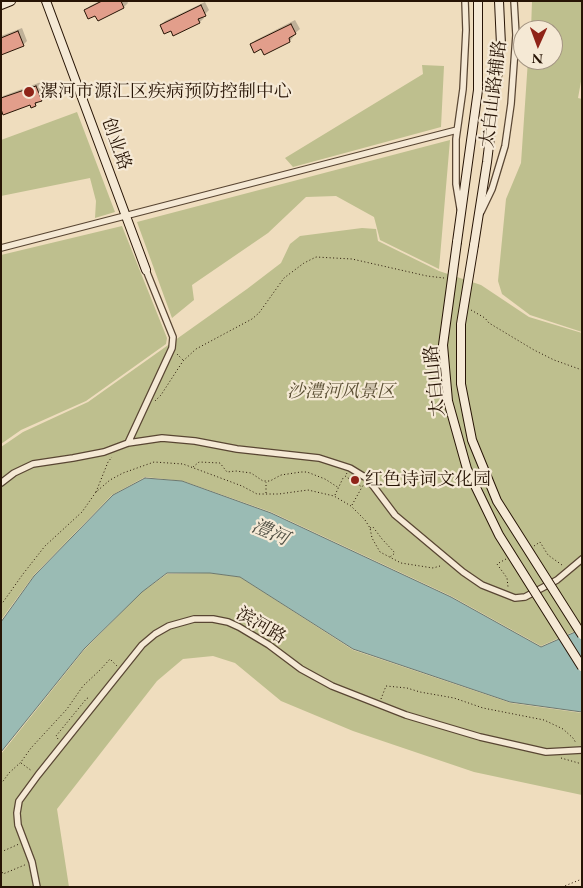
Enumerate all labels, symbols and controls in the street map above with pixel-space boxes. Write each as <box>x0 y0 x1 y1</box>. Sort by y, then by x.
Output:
north arrow <box>513 20 563 70</box>
street label: 太白山路辅路 <box>477 39 511 149</box>
text: N <box>532 50 543 68</box>
place label: 漯河市源汇区疾病预防控制中心 <box>40 81 292 103</box>
marker: 漯河市源汇区疾病预防控制中心 <box>22 85 36 99</box>
street label: 创业路 <box>97 115 135 173</box>
street label: 太白山路 <box>420 344 450 418</box>
park label: 沙澧河风景区 <box>287 381 395 403</box>
place label: 红色诗词文化园 <box>365 469 491 491</box>
marker: 红色诗词文化园 <box>349 474 361 486</box>
water label: 澧河 <box>248 515 292 551</box>
street label: 滨河路 <box>232 603 290 649</box>

